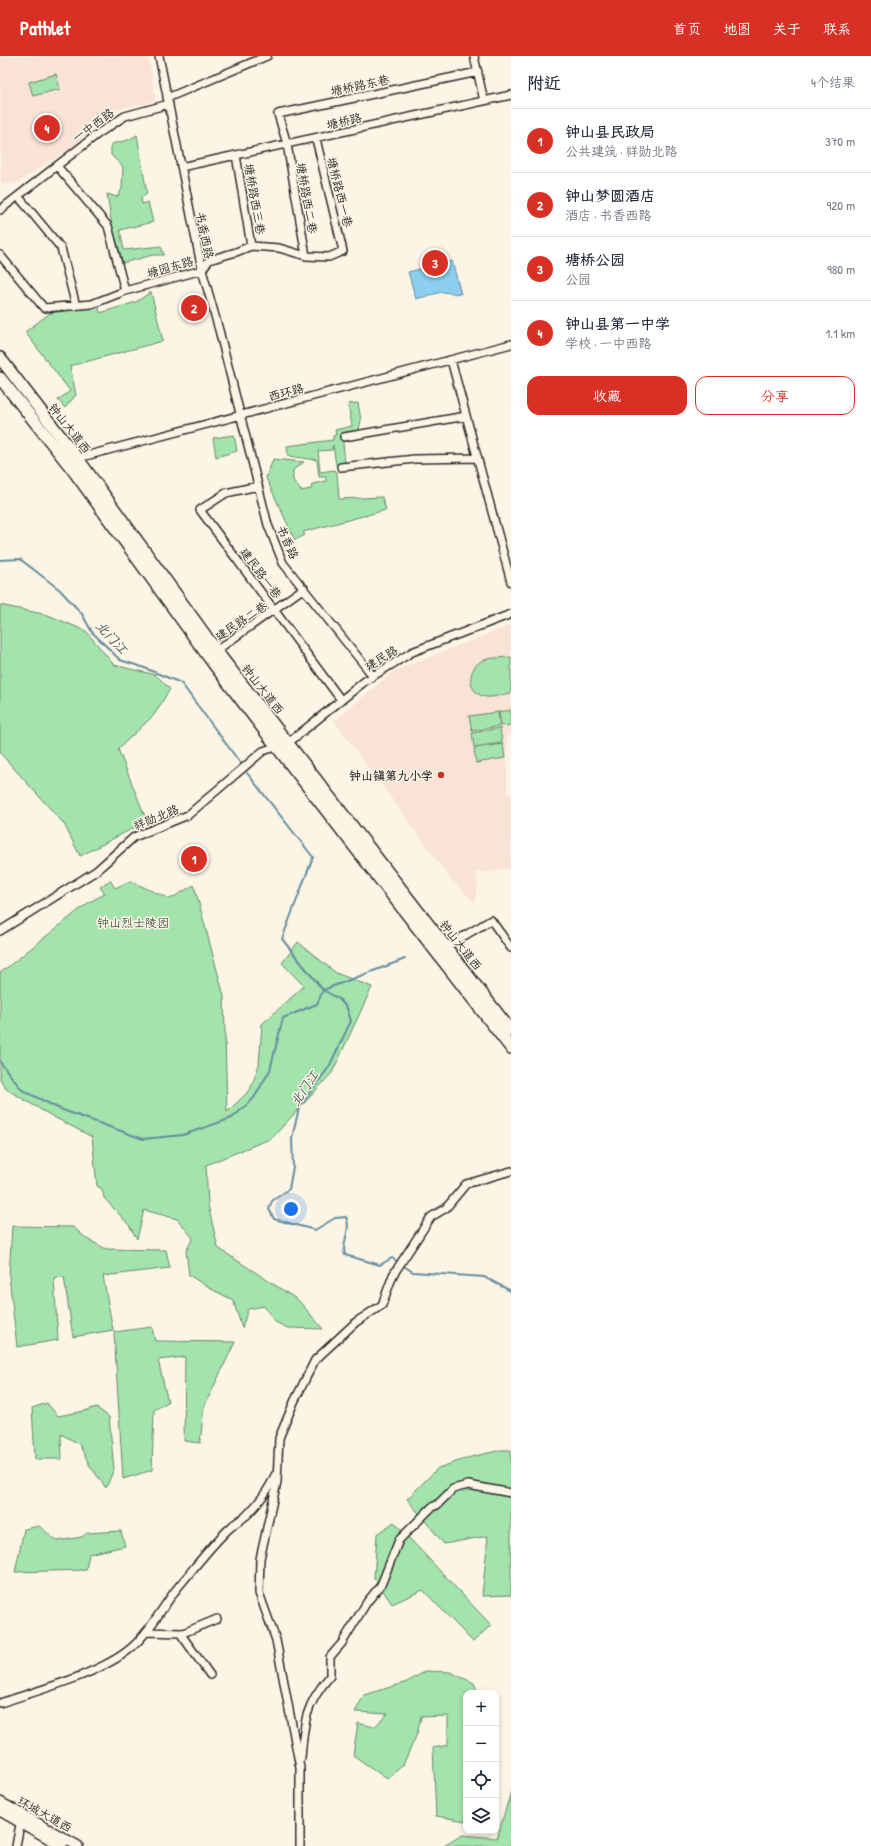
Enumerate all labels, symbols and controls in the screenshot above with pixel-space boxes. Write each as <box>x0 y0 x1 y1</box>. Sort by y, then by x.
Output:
text: Pathlet <box>20 15 70 41</box>
text: 首页 <box>673 19 701 38</box>
text: 地图 <box>723 19 751 38</box>
text: 关于 <box>773 19 801 38</box>
text: 联系 <box>823 19 851 38</box>
street label: 塘桥路东巷 <box>329 70 391 100</box>
text: 附近 <box>527 71 561 94</box>
text: 4个结果 <box>811 73 855 91</box>
street label: 一中西路 <box>69 104 117 146</box>
street label: 塘桥路 <box>325 109 363 133</box>
pin: 4 <box>34 113 60 143</box>
text: 钟山县民政局 <box>565 121 655 142</box>
text: 1 <box>538 132 542 150</box>
text: 370 m <box>825 132 855 150</box>
text: 公共建筑 · 祥勋北路 <box>565 142 678 160</box>
street label: 塘桥路西一巷 <box>323 155 357 229</box>
street label: 塘桥路西二巷 <box>292 161 322 235</box>
street label: 塘桥路西三巷 <box>240 162 270 236</box>
text: 钟山梦圆酒店 <box>565 185 655 206</box>
text: 2 <box>537 196 543 214</box>
text: 920 m <box>826 196 855 214</box>
text: 酒店 · 书香西路 <box>565 206 652 224</box>
street label: 书香西路 <box>192 210 218 260</box>
pin: 3 <box>422 248 448 278</box>
text: 塘桥公园 <box>565 249 625 270</box>
street label: 塘园东路 <box>145 252 195 282</box>
text: 3 <box>537 260 543 278</box>
text: 980 m <box>827 260 855 278</box>
text: 公园 <box>565 270 591 288</box>
pin: 2 <box>181 293 207 323</box>
text: 钟山县第一中学 <box>565 313 670 334</box>
text: 4 <box>538 324 542 342</box>
text: 1.1 km <box>826 324 855 342</box>
text: 学校 · 一中西路 <box>565 334 652 352</box>
button: 收藏 <box>527 376 687 415</box>
button: 分享 <box>695 376 855 415</box>
street label: 西环路 <box>266 379 306 405</box>
street label: 钟山大道西 <box>45 399 95 457</box>
street label: 书香路 <box>273 522 303 562</box>
street label: 建民路一巷 <box>236 544 286 602</box>
street label: 建民路二巷 <box>211 597 271 645</box>
water label: 北门江 <box>92 617 133 658</box>
street label: 建民路 <box>361 641 401 675</box>
street label: 钟山大道西 <box>238 660 288 718</box>
place label: 钟山镇第九小学 <box>349 767 433 784</box>
marker: 钟山镇第九小学 <box>436 770 446 780</box>
street label: 祥勋北路 <box>131 800 181 834</box>
pin: 1 <box>181 844 207 874</box>
park label: 钟山烈士陵园 <box>97 914 169 931</box>
street label: 钟山大道西 <box>436 916 486 974</box>
water label: 北门江 <box>286 1066 323 1109</box>
your location <box>281 1199 301 1219</box>
map controls <box>463 1690 499 1834</box>
button: + <box>463 1690 499 1726</box>
button: − <box>463 1726 499 1762</box>
button: locate <box>463 1762 499 1798</box>
street label: 环城大道西 <box>15 1792 75 1836</box>
button: layers <box>463 1798 499 1834</box>

